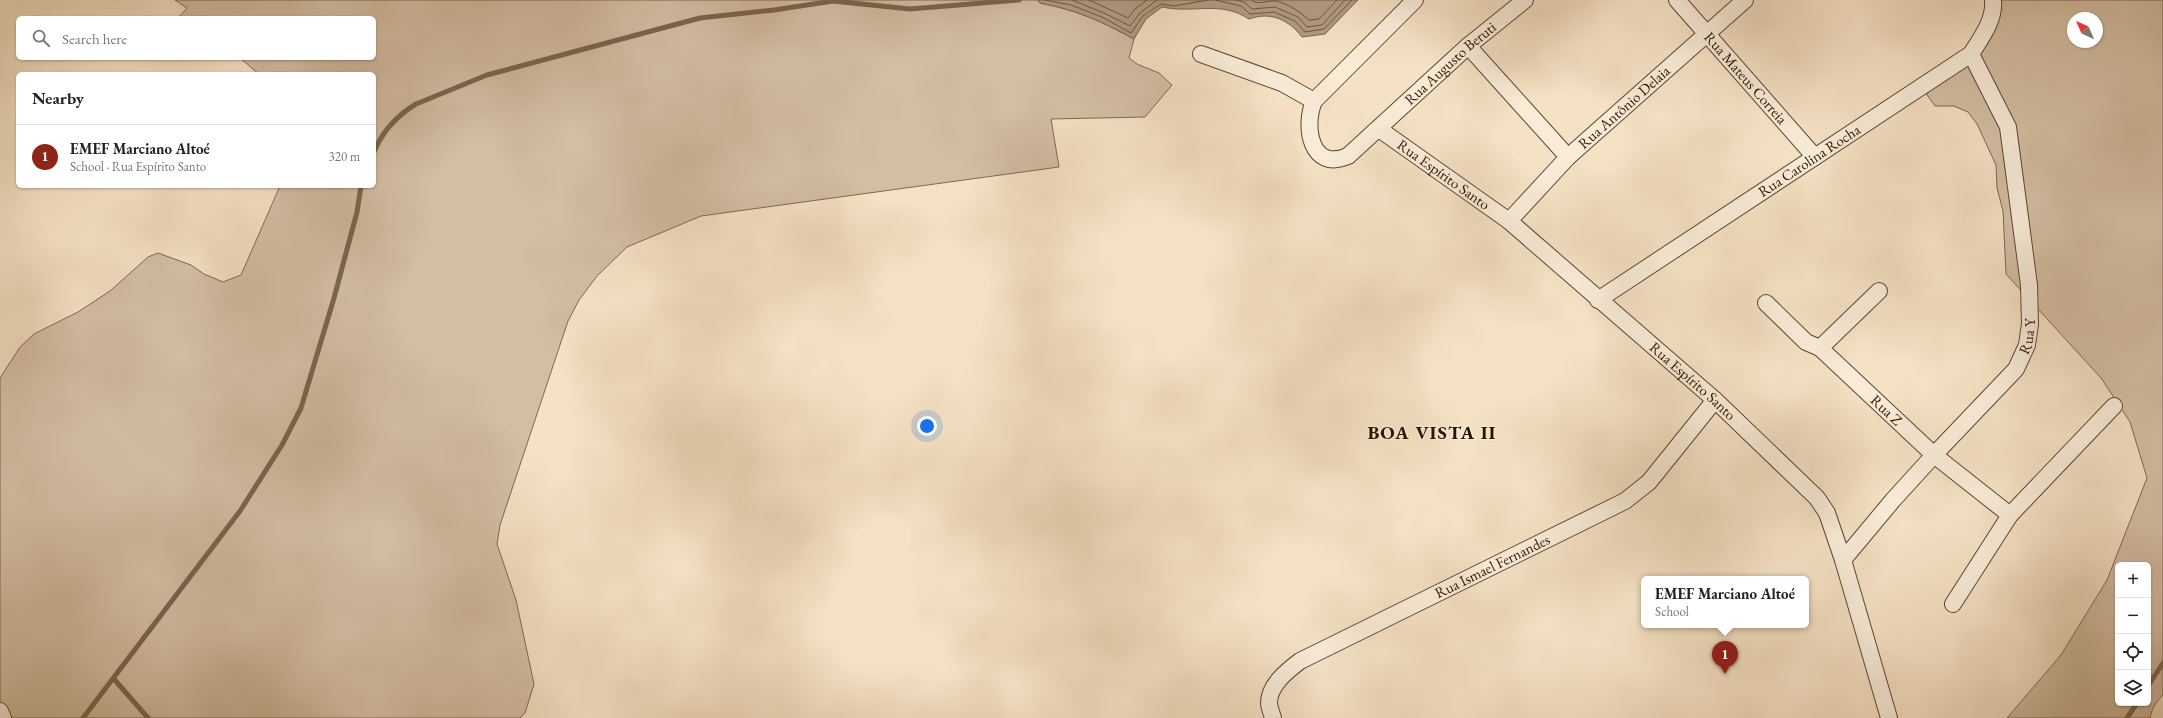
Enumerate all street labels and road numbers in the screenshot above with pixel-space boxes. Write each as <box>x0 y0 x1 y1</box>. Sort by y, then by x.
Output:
street label: Rua Augusto Beruti <box>1400 17 1500 109</box>
street label: Rua Mateus Correia <box>1700 28 1792 128</box>
street label: Rua Antônio Delaia <box>1574 61 1674 153</box>
street label: Rua Carolina Rocha <box>1754 120 1864 201</box>
street label: Rua Espírito Santo <box>1394 135 1494 214</box>
street label: Rua Y <box>2014 317 2039 357</box>
street label: Rua Espírito Santo <box>1646 337 1740 424</box>
street label: Rua Z <box>1867 390 1906 429</box>
street label: Rua Ismael Fernandes <box>1431 529 1553 602</box>

